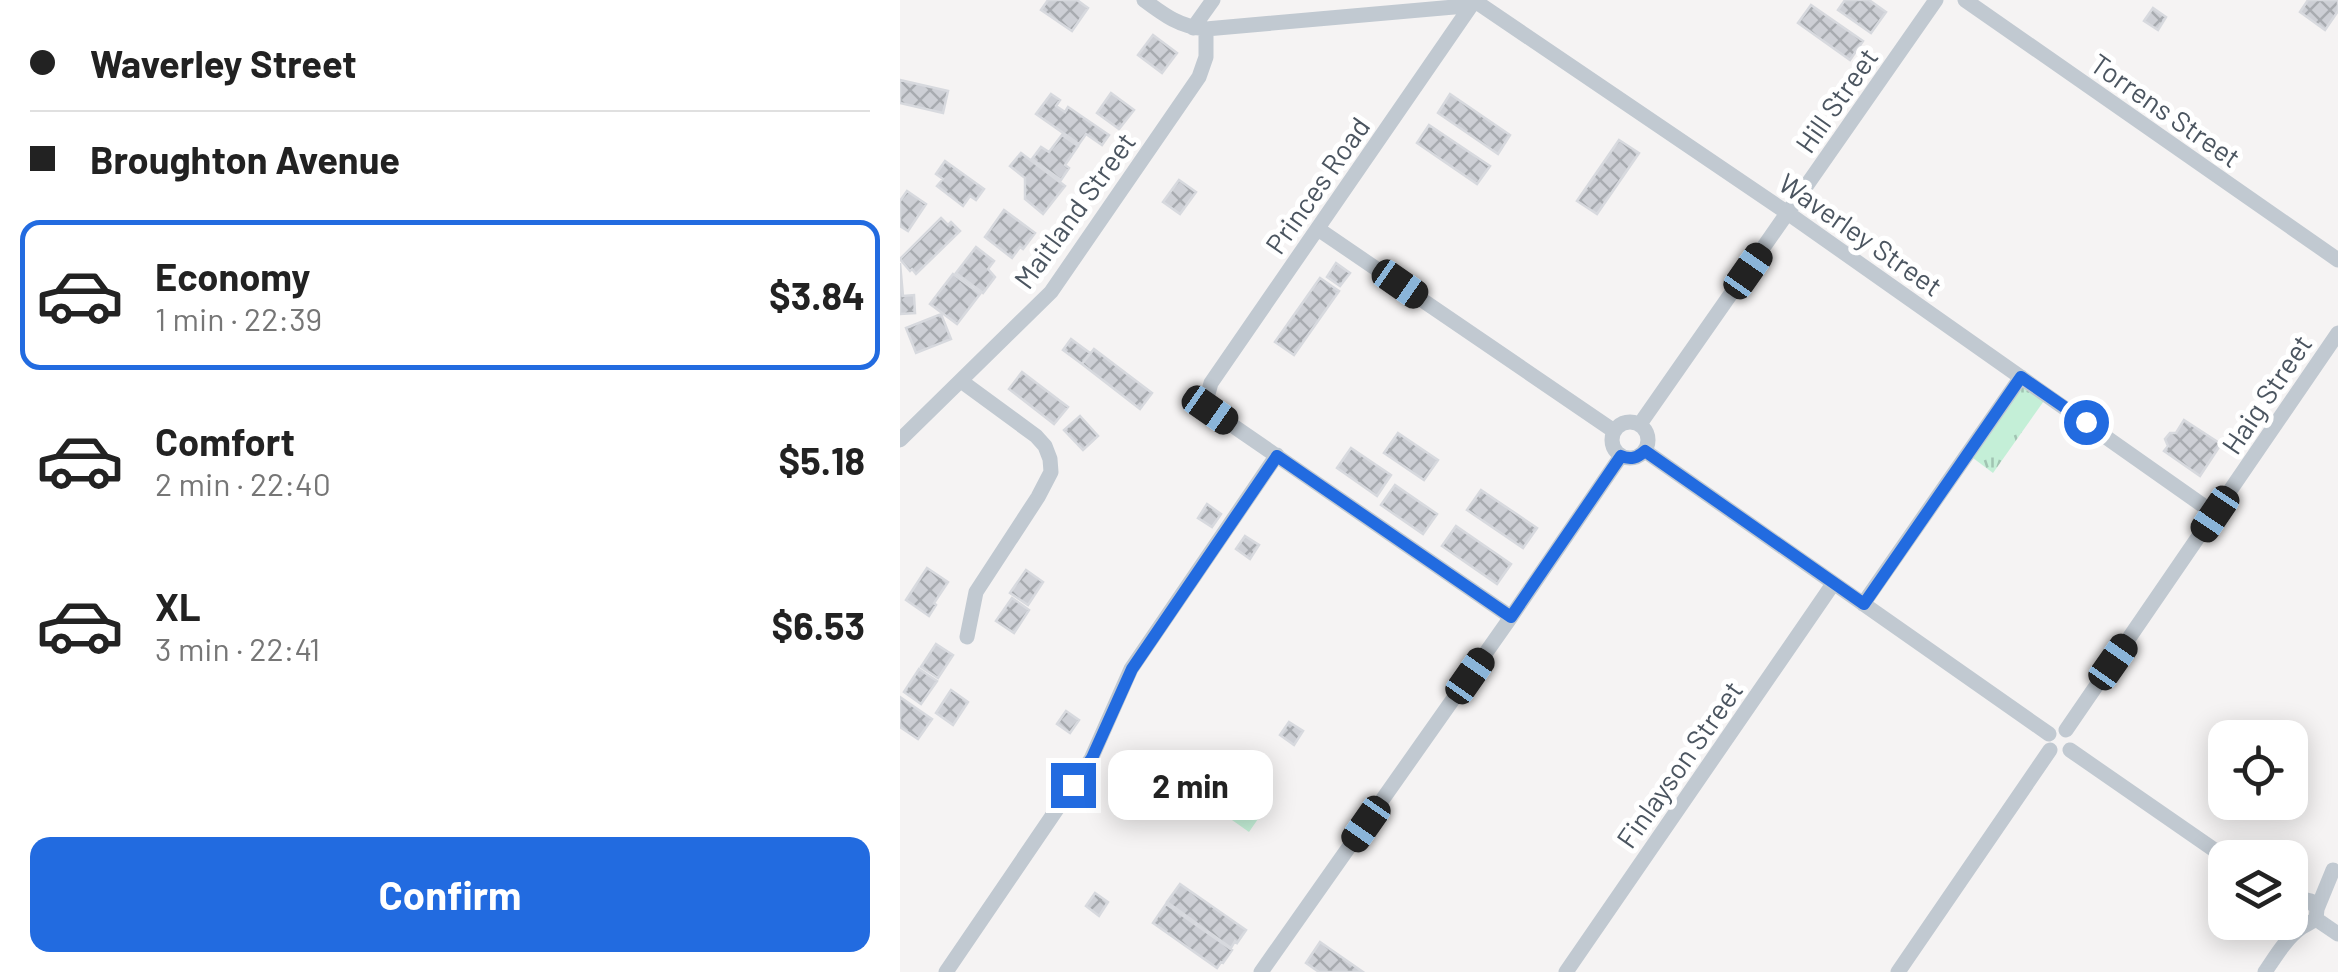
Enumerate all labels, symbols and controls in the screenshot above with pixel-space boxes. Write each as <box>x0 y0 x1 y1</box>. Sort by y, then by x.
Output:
text: Waverley Street <box>90 40 357 86</box>
street label: Hill Street <box>1788 41 1884 159</box>
street label: Torrens Street <box>2085 46 2247 174</box>
street label: Princes Road <box>1257 110 1377 260</box>
street label: Maitland Street <box>1006 125 1142 295</box>
text: Broughton Avenue <box>90 136 400 182</box>
street label: Waverley Street <box>1773 165 1949 303</box>
car <box>1719 238 1777 304</box>
icon: car <box>35 250 125 340</box>
text: Economy <box>155 253 310 299</box>
car <box>1367 255 1433 313</box>
text: $3.84 <box>769 272 865 318</box>
text: 1 min · 22:39 <box>155 299 322 337</box>
street label: Haig Street <box>2214 328 2318 460</box>
car <box>1177 381 1243 439</box>
route start <box>2064 400 2109 445</box>
icon: car <box>35 415 125 505</box>
text: Comfort <box>155 418 295 464</box>
text: $5.18 <box>779 437 865 483</box>
text: 2 min · 22:40 <box>155 464 331 502</box>
car <box>2186 481 2244 547</box>
icon: car <box>35 580 125 670</box>
text: XL <box>155 583 201 629</box>
text: $6.53 <box>772 602 865 648</box>
text: 3 min · 22:41 <box>155 629 320 667</box>
car <box>2084 629 2142 695</box>
car <box>1441 643 1499 709</box>
street label: Finlayson Street <box>1609 674 1749 854</box>
map controls <box>2208 720 2308 940</box>
button: locate <box>2208 720 2308 820</box>
callout: 2 min <box>1108 750 1273 820</box>
route end <box>1051 763 1096 808</box>
text: 2 min <box>1152 766 1229 804</box>
car <box>1337 791 1395 857</box>
button: Confirm <box>30 837 870 952</box>
button: layers <box>2208 840 2308 940</box>

